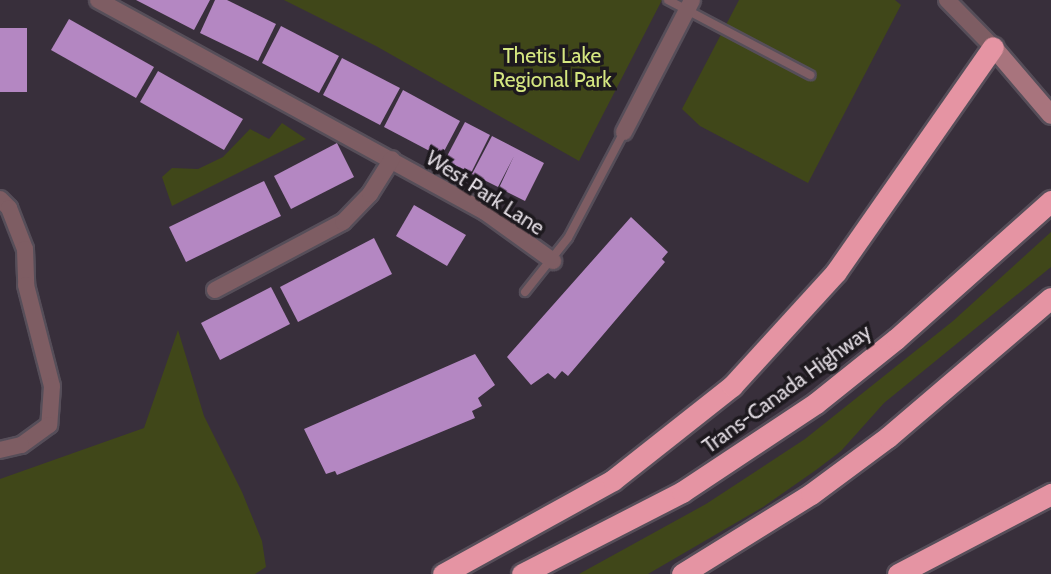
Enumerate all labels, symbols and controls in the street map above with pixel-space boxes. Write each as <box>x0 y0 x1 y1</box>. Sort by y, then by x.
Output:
park label: Thetis Lake Regional Park <box>492 43 612 93</box>
street label: West Park Lane <box>421 145 549 241</box>
street label: Trans-Canada Highway <box>698 319 876 459</box>

